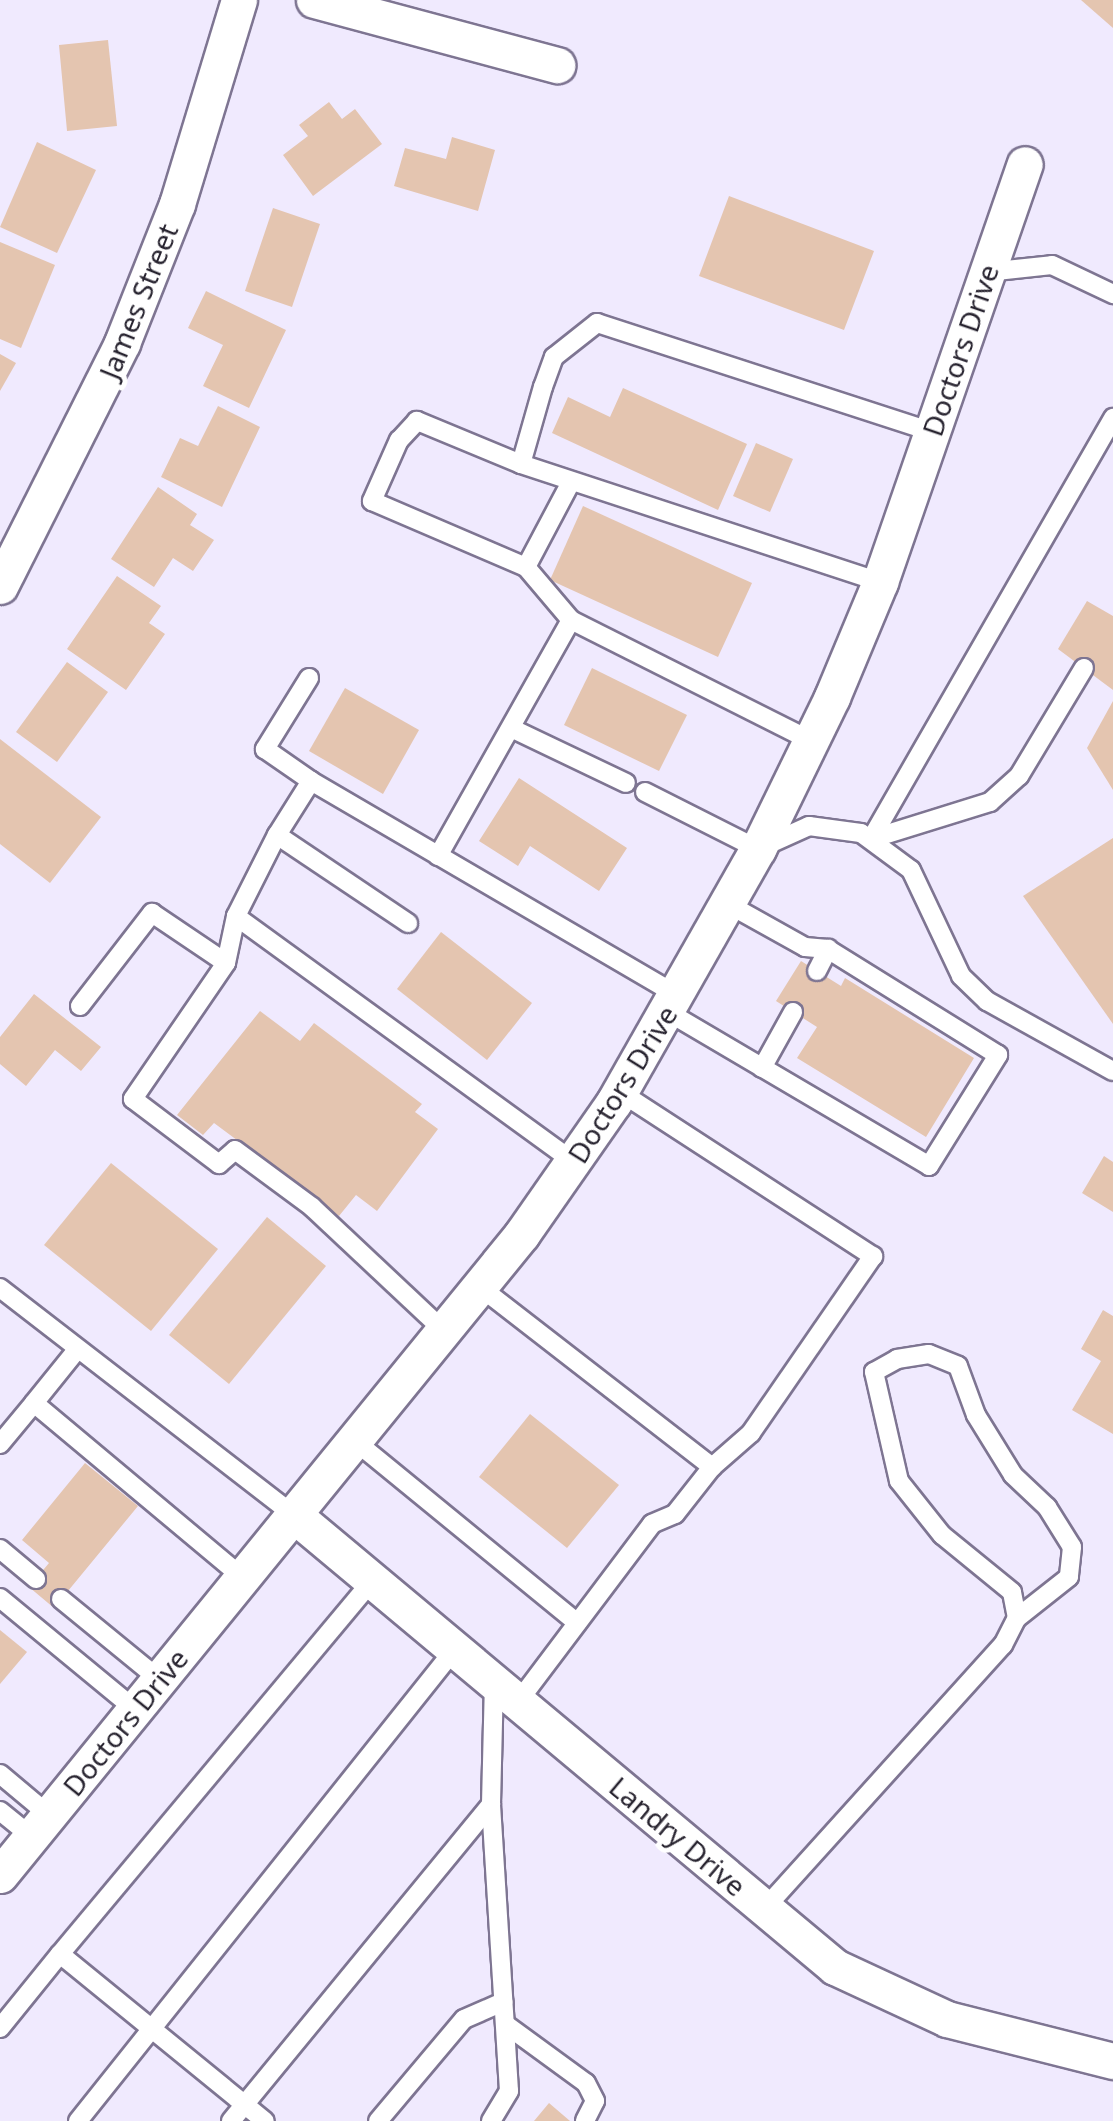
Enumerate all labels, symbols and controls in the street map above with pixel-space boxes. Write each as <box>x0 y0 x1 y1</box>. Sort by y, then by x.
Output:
street label: James Street <box>92 219 184 383</box>
street label: Doctors Drive <box>915 260 1005 440</box>
street label: Doctors Drive <box>560 999 684 1169</box>
street label: Doctors Drive <box>56 1642 194 1802</box>
street label: Landry Drive <box>603 1769 753 1903</box>

